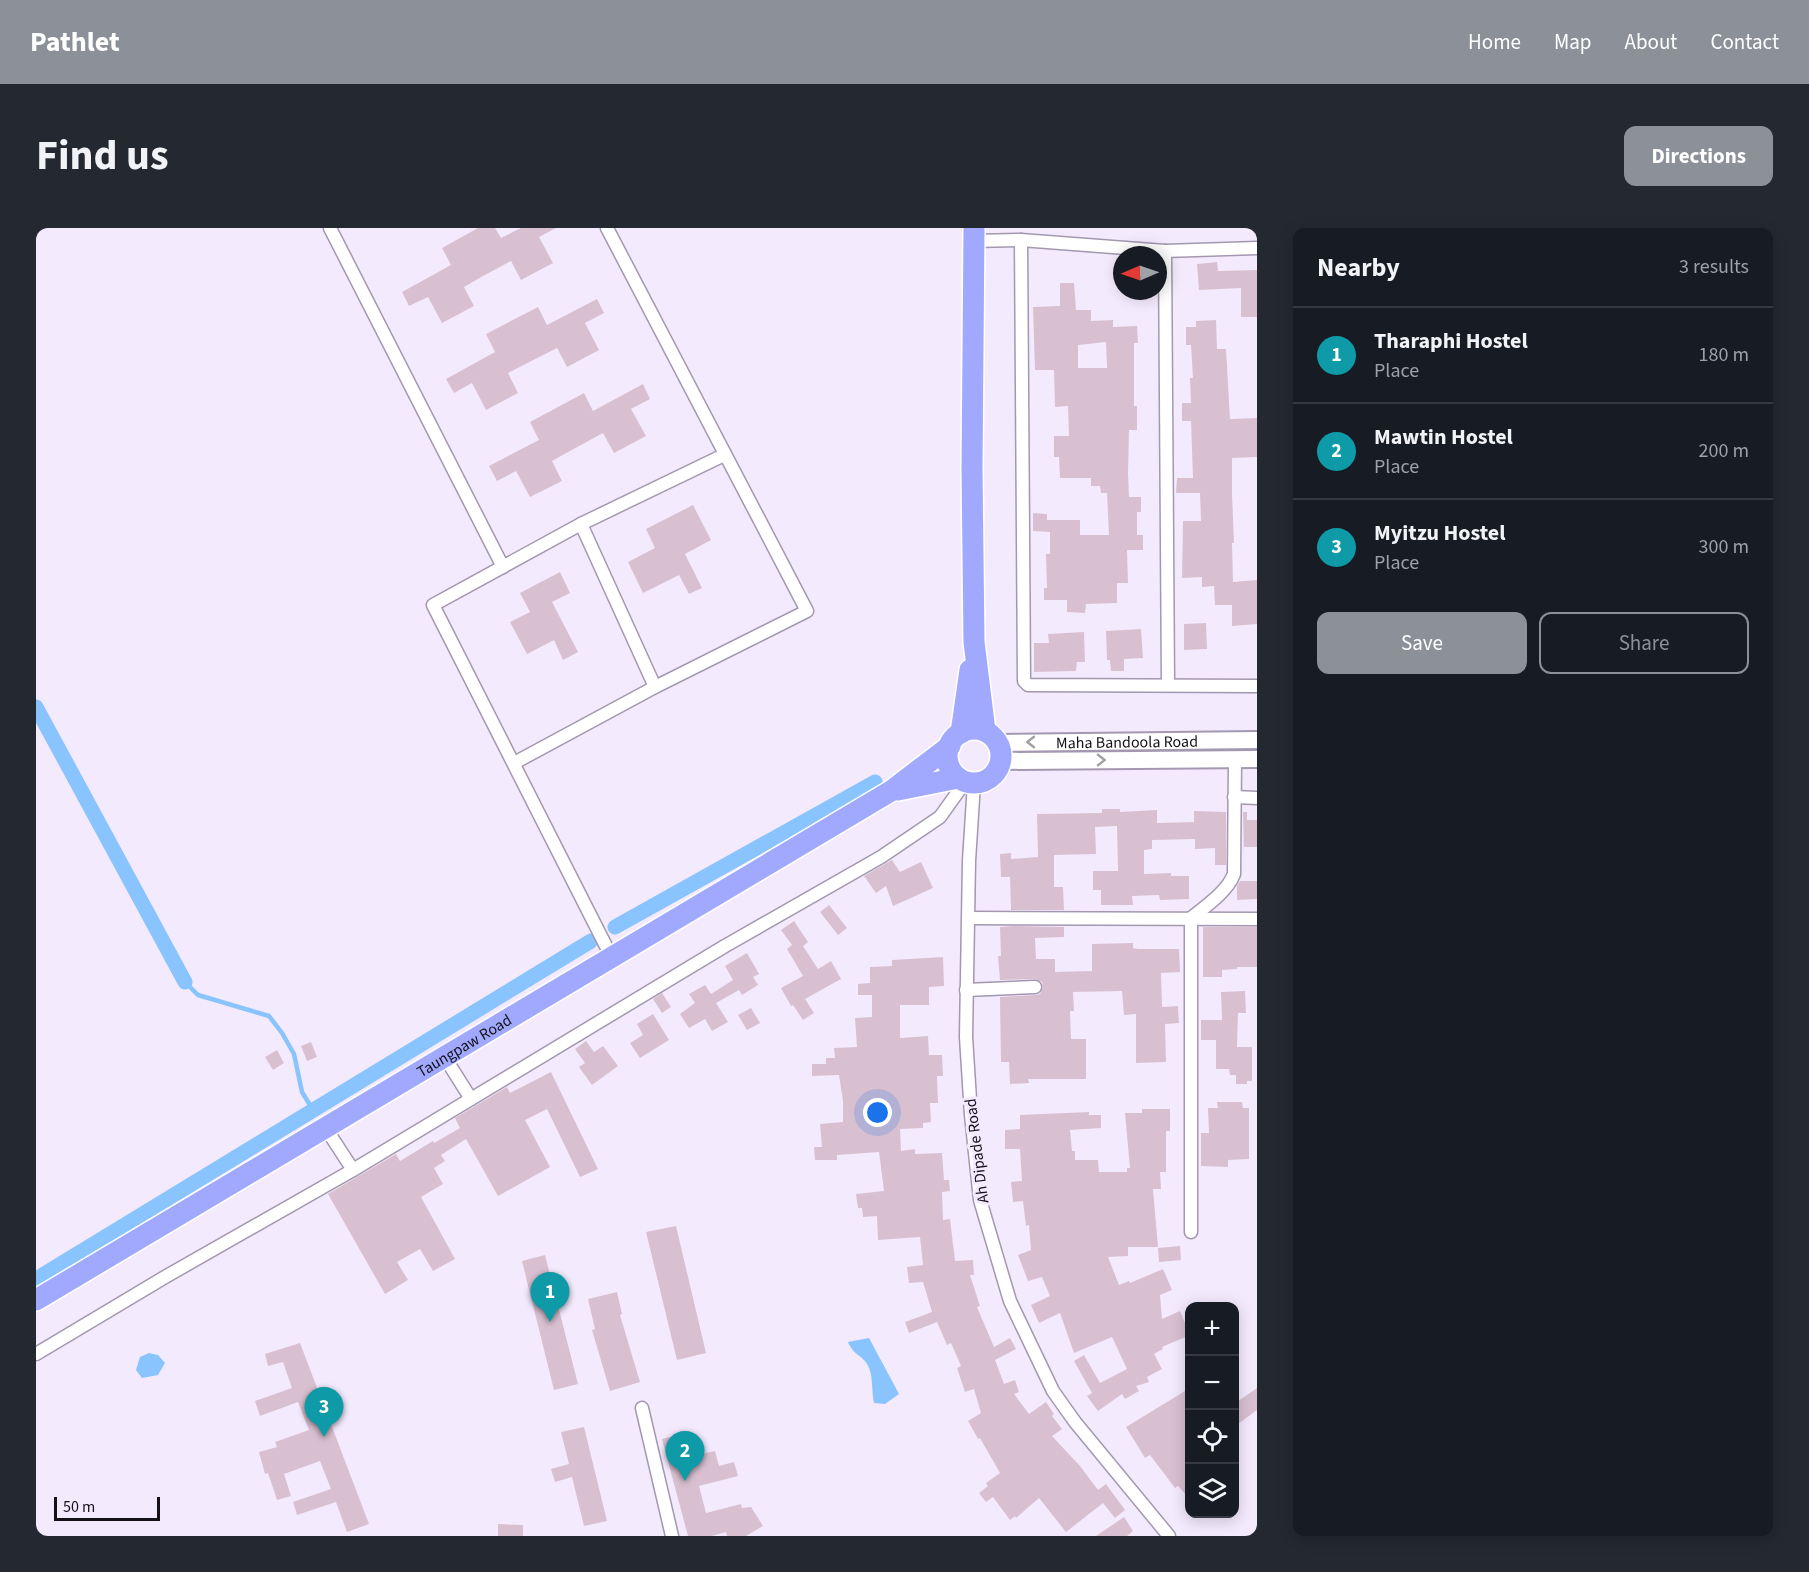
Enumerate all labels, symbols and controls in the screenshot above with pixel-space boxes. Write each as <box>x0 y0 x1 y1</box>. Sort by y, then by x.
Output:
text: Pathlet <box>30 22 120 62</box>
text: Home <box>1468 27 1521 57</box>
text: Map <box>1554 27 1592 57</box>
text: About <box>1625 27 1677 57</box>
text: Contact <box>1710 27 1779 57</box>
text: Find us <box>36 126 169 186</box>
button: Directions <box>1624 126 1773 186</box>
north arrow <box>1113 246 1167 300</box>
text: Nearby <box>1317 249 1400 286</box>
text: 3 results <box>1679 253 1749 281</box>
text: Tharaphi Hostel <box>1374 325 1528 357</box>
text: 1 <box>1331 341 1342 369</box>
text: 180 m <box>1699 341 1749 369</box>
text: Place <box>1374 357 1419 385</box>
text: Mawtin Hostel <box>1374 421 1513 453</box>
text: 2 <box>1331 437 1342 465</box>
text: 200 m <box>1699 437 1749 465</box>
text: Place <box>1374 453 1419 481</box>
text: Myitzu Hostel <box>1374 517 1505 549</box>
text: 3 <box>1331 533 1342 561</box>
text: 300 m <box>1699 533 1749 561</box>
text: Place <box>1374 549 1419 577</box>
button: Save <box>1317 612 1527 674</box>
button: Share <box>1539 612 1749 674</box>
street label: Maha Bandoola Road <box>1056 731 1198 754</box>
one-way arrow <box>1026 736 1035 748</box>
one-way arrow <box>1097 754 1106 767</box>
street label: Taungpaw Road <box>413 1009 516 1083</box>
street label: Ah Dipade Road <box>960 1097 994 1205</box>
your location <box>863 1098 892 1127</box>
pin: 1 <box>530 1272 570 1322</box>
map controls <box>1185 1302 1239 1518</box>
button: + <box>1185 1302 1239 1356</box>
button: − <box>1185 1356 1239 1410</box>
pin: 3 <box>304 1388 344 1437</box>
button: locate <box>1185 1410 1239 1464</box>
pin: 2 <box>666 1432 704 1481</box>
button: layers <box>1185 1464 1239 1518</box>
scale bar <box>54 1494 160 1522</box>
text: 50 m <box>63 1496 95 1518</box>

